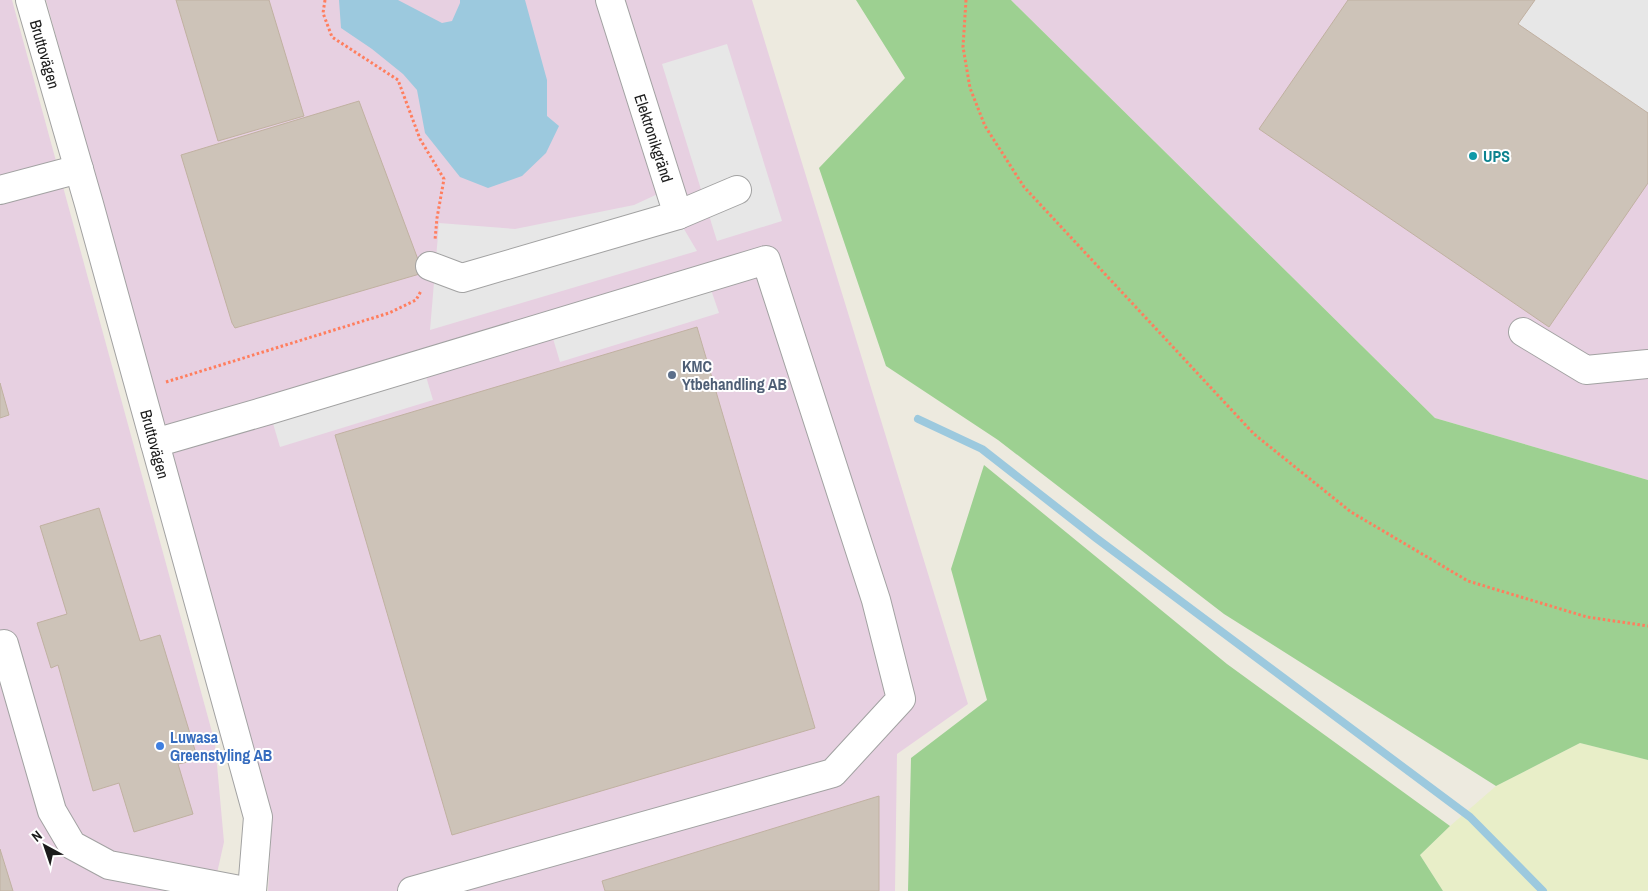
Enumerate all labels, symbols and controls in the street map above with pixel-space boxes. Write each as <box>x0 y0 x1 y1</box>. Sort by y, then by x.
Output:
street label: Bruttovägen <box>25 17 65 91</box>
street label: Elektronikgränd <box>629 91 679 185</box>
place label: UPS <box>1483 145 1510 167</box>
marker: UPS <box>1467 150 1479 162</box>
place label: KMC Ytbehandling AB <box>682 355 787 395</box>
marker: KMC Ytbehandling AB <box>666 369 678 381</box>
street label: Bruttovägen <box>135 407 175 481</box>
place label: Luwasa Greenstyling AB <box>170 726 272 766</box>
marker: Luwasa Greenstyling AB <box>154 740 166 752</box>
north arrow <box>20 821 70 871</box>
text: N <box>28 826 46 846</box>

